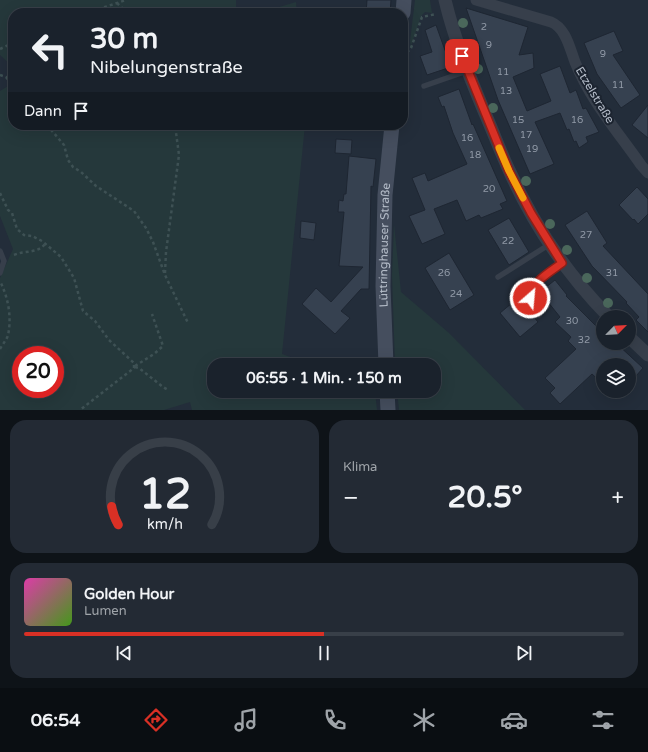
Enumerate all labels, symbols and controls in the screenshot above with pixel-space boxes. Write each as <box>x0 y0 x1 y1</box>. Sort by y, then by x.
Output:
house number: 2 <box>481 21 487 33</box>
text: 30 m <box>90 22 158 56</box>
icon: left <box>24 24 76 76</box>
pin <box>445 39 479 73</box>
house number: 9 <box>486 39 492 51</box>
icon: arrive <box>451 45 473 67</box>
house number: 9 <box>600 48 606 60</box>
text: Nibelungenstraße <box>90 56 243 78</box>
street label: Etzelstraße <box>573 64 617 126</box>
house number: 11 <box>497 66 509 78</box>
house number: 11 <box>612 79 624 91</box>
house number: 13 <box>500 85 512 97</box>
icon: arrive <box>70 100 92 122</box>
text: Dann <box>24 102 62 120</box>
house number: 15 <box>512 114 524 126</box>
house number: 16 <box>571 114 583 126</box>
house number: 17 <box>520 129 532 141</box>
house number: 16 <box>461 132 473 144</box>
house number: 19 <box>526 143 538 155</box>
house number: 18 <box>469 149 481 161</box>
street label: Lüttringhauser Straße <box>376 182 393 308</box>
house number: 20 <box>483 183 495 195</box>
house number: 27 <box>580 229 592 241</box>
house number: 22 <box>502 235 514 247</box>
house number: 26 <box>438 267 450 279</box>
house number: 31 <box>606 267 618 279</box>
position arrow <box>509 277 551 319</box>
house number: 24 <box>450 288 462 300</box>
north arrow <box>596 310 636 350</box>
map controls <box>596 310 636 398</box>
house number: 30 <box>566 315 578 327</box>
house number: 32 <box>578 334 590 346</box>
speed limit sign: 20 <box>12 346 64 398</box>
button: layers <box>596 358 636 398</box>
text: 06:55 · 1 Min. · 150 m <box>246 369 402 387</box>
text: Klima <box>343 459 377 475</box>
text: 12 <box>138 469 191 519</box>
text: 20.5° <box>448 479 523 516</box>
text: − <box>343 485 359 511</box>
text: + <box>612 485 624 511</box>
text: km/h <box>147 515 182 532</box>
text: Golden Hour <box>84 585 174 603</box>
text: Lumen <box>84 603 127 619</box>
icon: previous <box>113 642 135 664</box>
icon: pause <box>313 642 335 664</box>
icon: next <box>513 642 535 664</box>
icon: directions <box>142 706 170 734</box>
icon: music <box>232 706 260 734</box>
icon: phone <box>321 706 349 734</box>
icon: climate <box>410 706 438 734</box>
icon: car <box>500 706 528 734</box>
icon: filters <box>589 706 617 734</box>
text: 06:54 <box>31 709 81 731</box>

